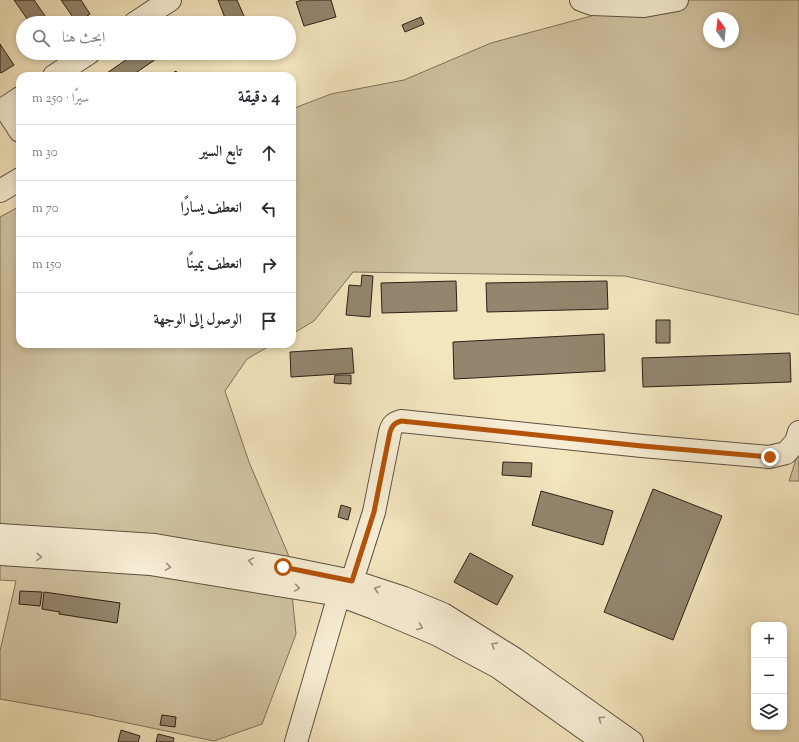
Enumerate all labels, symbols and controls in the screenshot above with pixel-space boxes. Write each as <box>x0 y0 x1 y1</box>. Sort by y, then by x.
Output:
north arrow <box>703 12 739 48</box>
search box <box>16 16 296 60</box>
icon: search <box>30 27 52 49</box>
text: ابحث هنا <box>62 28 105 49</box>
text: 4 دقيقة <box>238 86 280 110</box>
text: سيرًا · 250 m <box>32 90 89 108</box>
text: تابع السير <box>200 142 242 163</box>
icon: ahead <box>258 142 280 164</box>
text: 30 m <box>32 144 58 162</box>
text: انعطف يسارًا <box>181 198 242 219</box>
icon: left <box>258 198 280 220</box>
text: 70 m <box>32 200 59 218</box>
text: انعطف يمينًا <box>187 254 242 275</box>
icon: right <box>258 254 280 276</box>
text: 150 m <box>32 256 61 274</box>
text: الوصول إلى الوجهة <box>153 310 242 331</box>
icon: arrive <box>258 310 280 332</box>
route end <box>761 448 779 466</box>
one-way arrow <box>36 553 42 561</box>
one-way arrow <box>247 558 254 566</box>
route start <box>274 558 292 576</box>
one-way arrow <box>165 562 172 571</box>
one-way arrow <box>294 583 300 592</box>
one-way arrow <box>374 586 381 594</box>
map controls <box>751 622 787 730</box>
button: + <box>751 622 787 658</box>
one-way arrow <box>416 623 423 631</box>
one-way arrow <box>491 643 498 650</box>
button: − <box>751 658 787 694</box>
button: layers <box>751 694 787 730</box>
one-way arrow <box>598 717 605 724</box>

